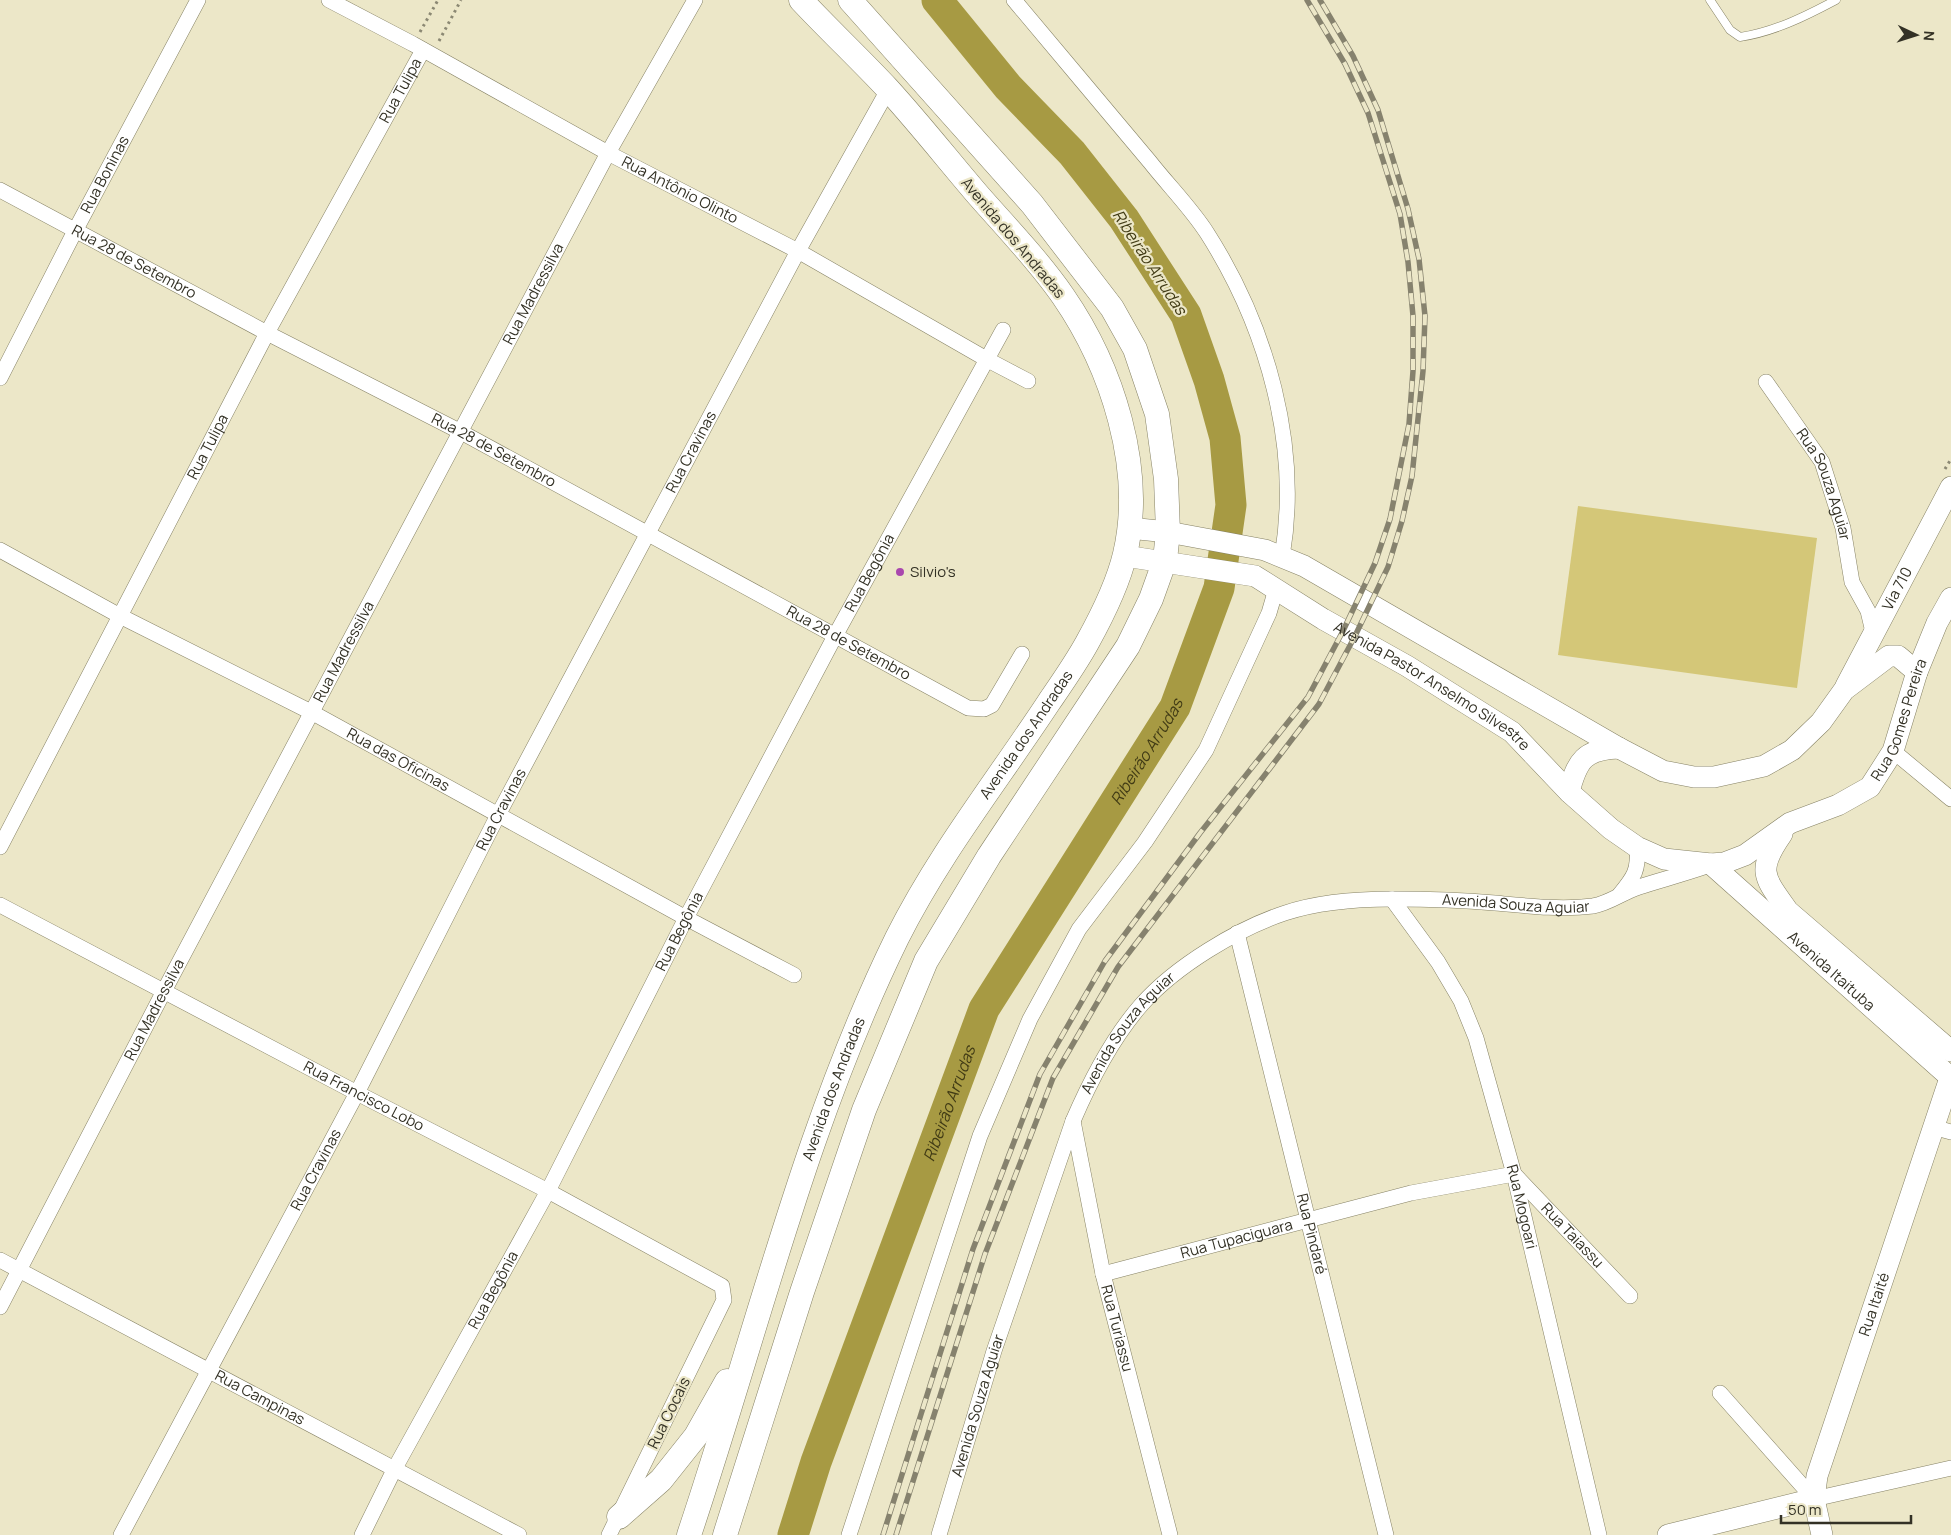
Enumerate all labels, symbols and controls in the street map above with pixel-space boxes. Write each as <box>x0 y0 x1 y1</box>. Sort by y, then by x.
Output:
north arrow <box>1891 10 1941 60</box>
text: N <box>1920 30 1939 42</box>
street label: Rua Tulipa <box>374 54 427 127</box>
street label: Rua Boninas <box>75 132 134 217</box>
street label: Rua Antônio Olinto <box>618 151 742 228</box>
street label: Avenida dos Andradas <box>957 173 1070 303</box>
water label: Ribeirão Arrudas <box>1108 205 1193 320</box>
street label: Rua 28 de Setembro <box>68 219 200 303</box>
street label: Rua Madressilva <box>497 239 568 348</box>
street label: Rua Cravinas <box>660 407 721 496</box>
street label: Rua 28 de Setembro <box>428 408 560 492</box>
street label: Rua Tulipa <box>182 410 233 483</box>
street label: Rua Souza Aguiar <box>1792 424 1856 542</box>
street label: Rua Begônia <box>839 530 899 615</box>
place label: Silvio's <box>910 561 956 582</box>
street label: Via 710 <box>1877 563 1917 614</box>
marker: Silvio's <box>894 566 906 578</box>
street label: Rua Madressilva <box>308 597 379 706</box>
street label: Rua 28 de Setembro <box>783 600 915 685</box>
street label: Avenida Pastor Anselmo Silvestre <box>1330 616 1535 755</box>
street label: Rua Gomes Pereira <box>1865 655 1931 785</box>
street label: Avenida dos Andradas <box>974 666 1078 803</box>
water label: Ribeirão Arrudas <box>1105 694 1189 809</box>
street label: Rua das Oficinas <box>343 723 454 796</box>
street label: Rua Cravinas <box>471 765 531 854</box>
street label: Rua Begônia <box>650 888 708 974</box>
street label: Avenida Souza Aguiar <box>1442 889 1591 918</box>
street label: Avenida Itaituba <box>1783 926 1880 1016</box>
street label: Rua Madressilva <box>119 955 189 1064</box>
street label: Avenida Souza Aguiar <box>1076 966 1180 1097</box>
street label: Avenida dos Andradas <box>797 1014 870 1163</box>
water label: Ribeirão Arrudas <box>918 1041 981 1164</box>
street label: Rua Francisco Lobo <box>300 1056 428 1136</box>
street label: Rua Cravinas <box>285 1125 346 1214</box>
street label: Rua Mogoari <box>1502 1162 1542 1251</box>
street label: Rua Pindaré <box>1292 1191 1332 1277</box>
street label: Rua Taiassu <box>1537 1198 1609 1272</box>
street label: Rua Tupaciguara <box>1178 1214 1295 1263</box>
street label: Rua Begônia <box>463 1247 523 1333</box>
street label: Rua Itaité <box>1853 1269 1894 1339</box>
street label: Rua Turiassu <box>1096 1283 1139 1374</box>
street label: Avenida Souza Aguiar <box>946 1331 1009 1479</box>
street label: Rua Campinas <box>211 1365 309 1430</box>
street label: Rua Cocais <box>642 1373 695 1452</box>
scale bar <box>1781 1492 1911 1524</box>
text: 50 m <box>1788 1499 1822 1520</box>

